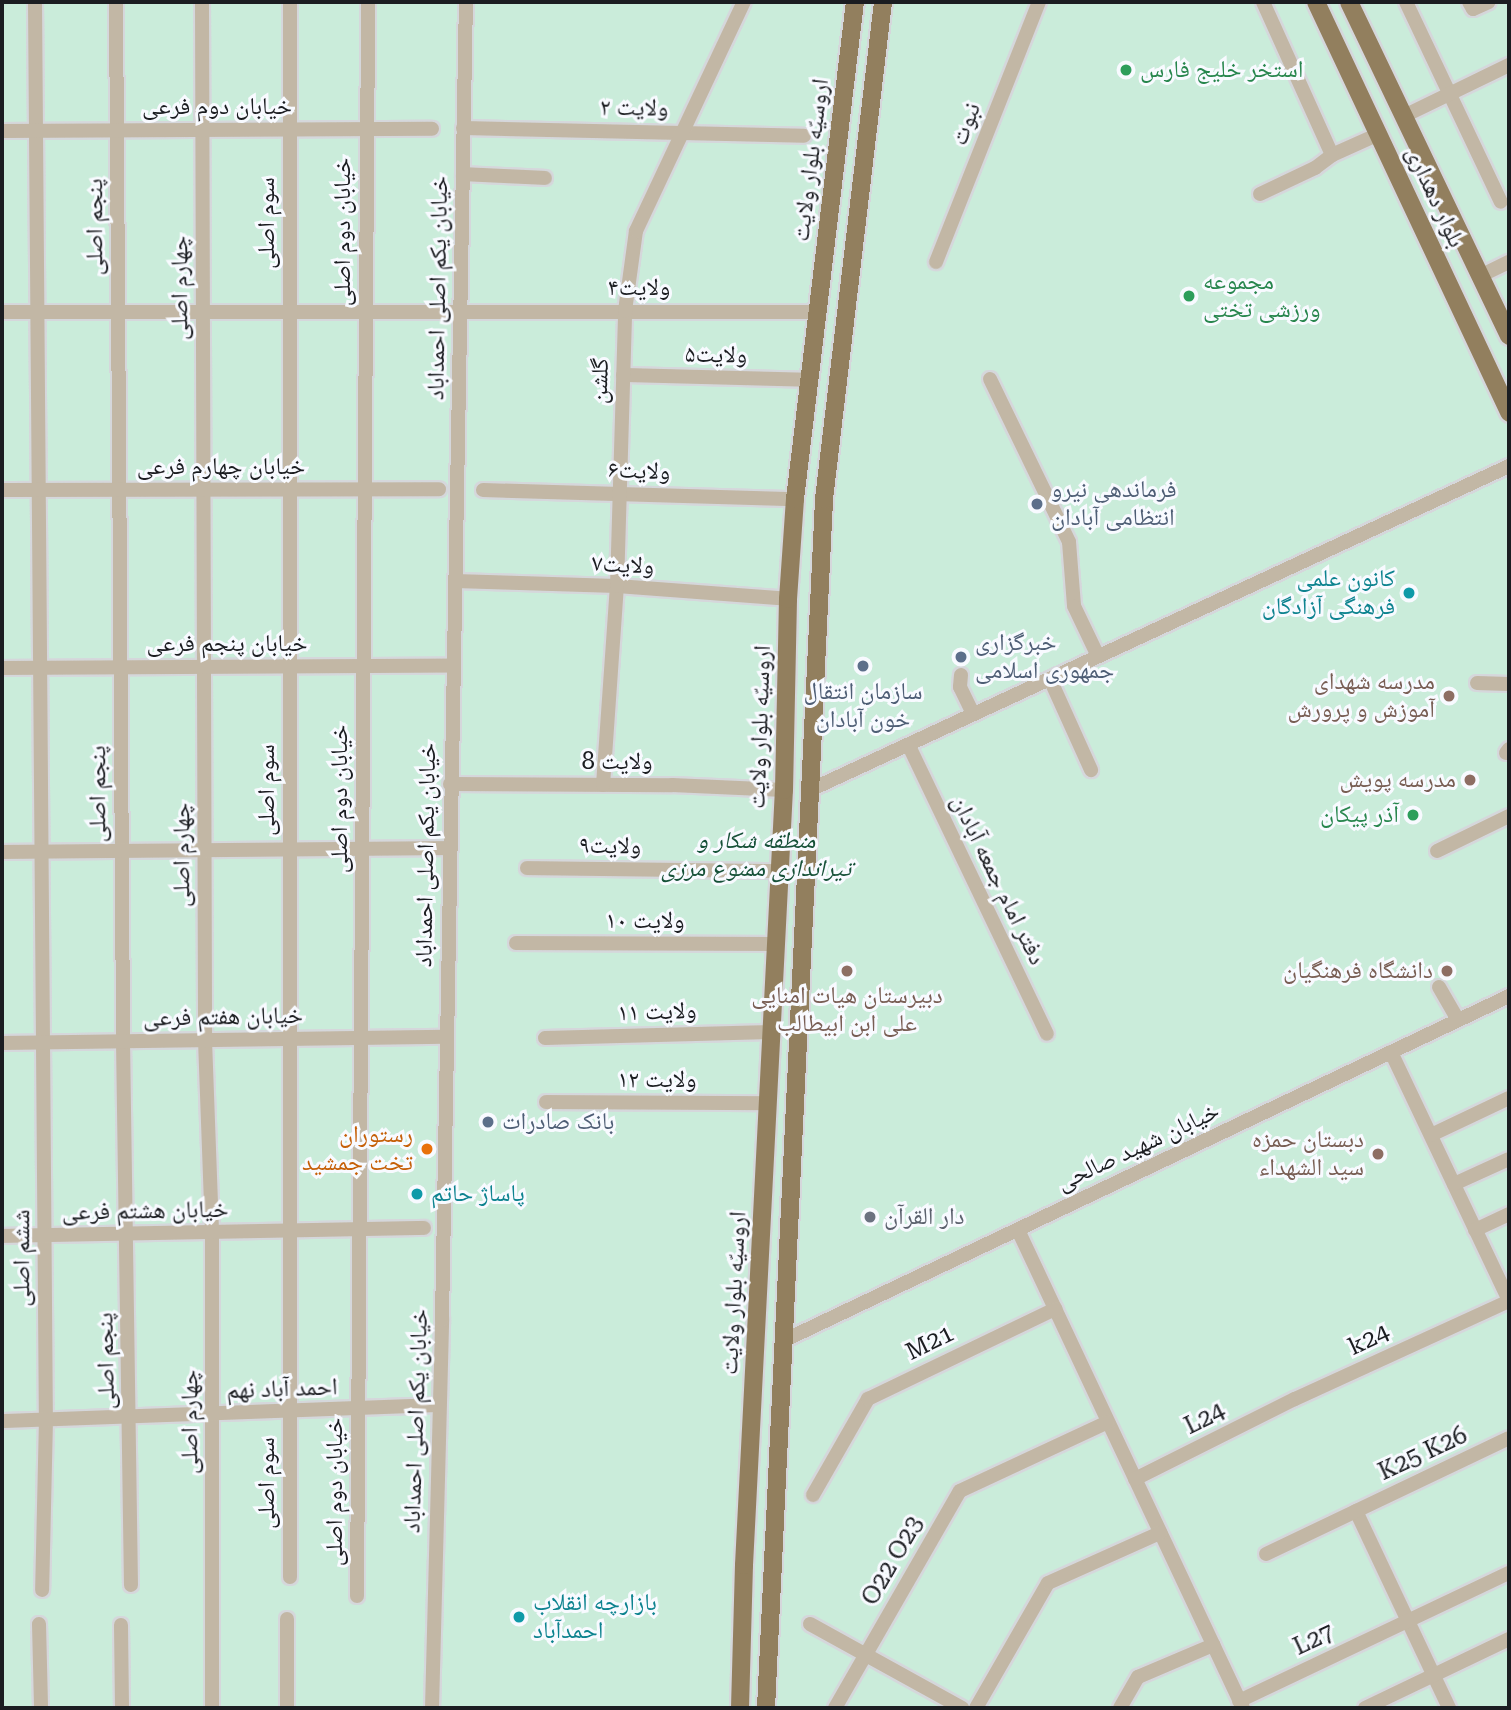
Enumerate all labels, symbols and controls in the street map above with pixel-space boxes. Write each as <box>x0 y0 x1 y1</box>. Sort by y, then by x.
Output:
place label: استخر خلیج فارس <box>1140 56 1303 84</box>
marker: استخر خلیج فارس <box>1118 62 1134 78</box>
street label: اروسیّه بلوار ولایت <box>787 77 835 243</box>
street label: خیابان دوم فرعی <box>142 93 292 121</box>
street label: ولایت ۲ <box>600 93 668 123</box>
street label: نبوت <box>945 99 987 149</box>
street label: بلوار دهداری <box>1399 142 1471 252</box>
street label: خیابان دوم اصلی <box>329 158 357 306</box>
street label: خیابان یکم اصلی احمداباد <box>422 176 454 400</box>
street label: سوم اصلی <box>253 177 281 269</box>
street label: پنجم اصلی <box>81 179 109 275</box>
street label: چهارم اصلی <box>166 236 194 340</box>
place label: مجموعه ورزشی تختی <box>1203 268 1320 324</box>
street label: ولایت۴ <box>608 274 670 302</box>
marker: مجموعه ورزشی تختی <box>1181 288 1197 304</box>
street label: ولایت۵ <box>685 340 747 370</box>
street label: گلشن <box>585 358 615 404</box>
street label: خیابان چهارم فرعی <box>137 453 305 481</box>
street label: ولایت۶ <box>607 456 671 486</box>
place label: فرماندهی نیرو انتظامی آبادان <box>1051 476 1177 532</box>
marker: فرماندهی نیرو انتظامی آبادان <box>1029 496 1045 512</box>
street label: ولایت۷ <box>591 549 655 581</box>
place label: کانون علمی فرهنگی آزادگان <box>1262 565 1395 621</box>
marker: کانون علمی فرهنگی آزادگان <box>1401 585 1417 601</box>
place label: خبرگزاری جمهوری اسلامی <box>975 629 1114 685</box>
street label: خیابان پنجم فرعی <box>146 630 308 658</box>
street label: اروسیّه بلوار ولایت <box>743 645 777 809</box>
marker: خبرگزاری جمهوری اسلامی <box>953 649 969 665</box>
marker: سازمان انتقال خون آبادان <box>855 658 871 674</box>
place label: مدرسه شهدای آموزش و پرورش <box>1287 668 1435 724</box>
place label: سازمان انتقال خون آبادان <box>804 678 922 734</box>
marker: مدرسه شهدای آموزش و پرورش <box>1441 688 1457 704</box>
street label: خیابان دوم اصلی <box>326 725 354 873</box>
street label: خیابان یکم اصلی احمداباد <box>410 743 442 967</box>
street label: سوم اصلی <box>253 744 281 836</box>
street label: پنجم اصلی <box>84 746 112 842</box>
street label: ولایت 8 <box>581 748 653 776</box>
place label: مدرسه پویش <box>1340 766 1456 794</box>
marker: مدرسه پویش <box>1462 772 1478 788</box>
street label: دفتر امام جمعه آبادان <box>944 791 1052 969</box>
place label: آذر پیکان <box>1320 801 1399 829</box>
street label: چهارم اصلی <box>168 803 196 907</box>
marker: آذر پیکان <box>1405 807 1421 823</box>
park label: منطقه شکار و تیراندازی ممنوع مرزی <box>661 827 851 883</box>
street label: ولایت۹ <box>579 831 641 861</box>
street label: ولایت ۱۰ <box>605 907 685 935</box>
place label: دانشگاه فرهنگیان <box>1283 957 1433 985</box>
marker: دبیرستان هیات امنایی علی ابن ابیطالب <box>839 963 855 979</box>
marker: دانشگاه فرهنگیان <box>1439 963 1455 979</box>
place label: دبیرستان هیات امنایی علی ابن ابیطالب <box>751 982 943 1038</box>
street label: ولایت ۱۱ <box>617 996 697 1028</box>
street label: خیابان هفتم فرعی <box>143 1001 303 1033</box>
street label: ولایت ۱۲ <box>617 1066 697 1094</box>
street label: خیابان شهید صالحی <box>1052 1097 1224 1197</box>
place label: بانک صادرات <box>502 1108 614 1136</box>
marker: بانک صادرات <box>480 1114 496 1130</box>
place label: رستوران تخت جمشید <box>302 1121 413 1177</box>
place label: دبستان حمزه سید الشهداء <box>1252 1126 1364 1182</box>
marker: رستوران تخت جمشید <box>419 1141 435 1157</box>
marker: دبستان حمزه سید الشهداء <box>1370 1146 1386 1162</box>
place label: پاساژ حاتم <box>431 1180 525 1208</box>
marker: پاساژ حاتم <box>409 1186 425 1202</box>
street label: خیابان هشتم فرعی <box>61 1195 229 1227</box>
place label: دار القرآن <box>884 1203 965 1231</box>
street label: ششم اصلی <box>8 1209 36 1307</box>
marker: دار القرآن <box>862 1209 878 1225</box>
street label: اروسیّه بلوار ولایت <box>715 1210 753 1376</box>
street label: خیابان یکم اصلی احمداباد <box>398 1308 434 1534</box>
street label: پنجم اصلی <box>91 1312 121 1410</box>
street label: k24 <box>1344 1318 1394 1362</box>
street label: M21 <box>901 1319 959 1367</box>
street label: چهارم اصلی <box>176 1370 204 1474</box>
street label: احمد آباد نهم <box>226 1373 338 1405</box>
street label: L24 <box>1180 1397 1230 1441</box>
street label: خیابان دوم اصلی <box>321 1418 349 1566</box>
street label: K25 K26 <box>1374 1421 1472 1487</box>
street label: سوم اصلی <box>253 1437 281 1529</box>
street label: O22 O23 <box>856 1511 930 1611</box>
place label: بازارچه انقلاب احمدآباد <box>533 1589 657 1645</box>
marker: بازارچه انقلاب احمدآباد <box>511 1609 527 1625</box>
street label: L27 <box>1289 1618 1339 1662</box>

